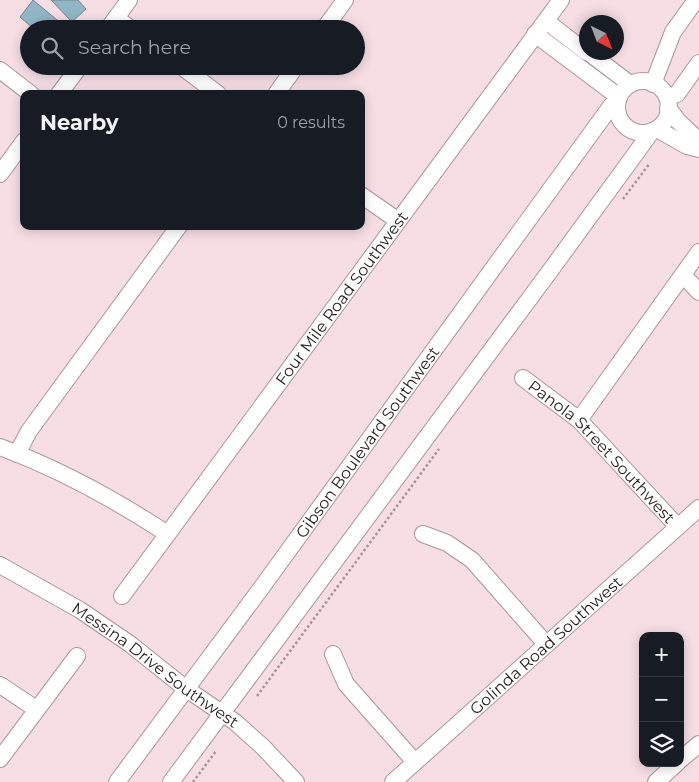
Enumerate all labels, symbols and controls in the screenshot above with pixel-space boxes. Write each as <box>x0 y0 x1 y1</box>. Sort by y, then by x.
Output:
north arrow <box>579 15 624 60</box>
search box <box>20 20 365 75</box>
icon: search <box>38 34 66 62</box>
text: Search here <box>78 36 191 59</box>
text: Nearby <box>40 110 119 135</box>
text: 0 results <box>277 113 345 132</box>
street label: Four Mile Road Southwest <box>271 207 412 389</box>
street label: Gibson Boulevard Southwest <box>291 342 443 542</box>
street label: Panola Street Southwest <box>525 376 679 527</box>
street label: Golinda Road Southwest <box>466 572 626 718</box>
street label: Messina Drive Southwest <box>69 598 243 731</box>
map controls <box>639 632 684 767</box>
button: + <box>639 632 684 677</box>
button: − <box>639 677 684 722</box>
button: layers <box>639 722 684 767</box>

